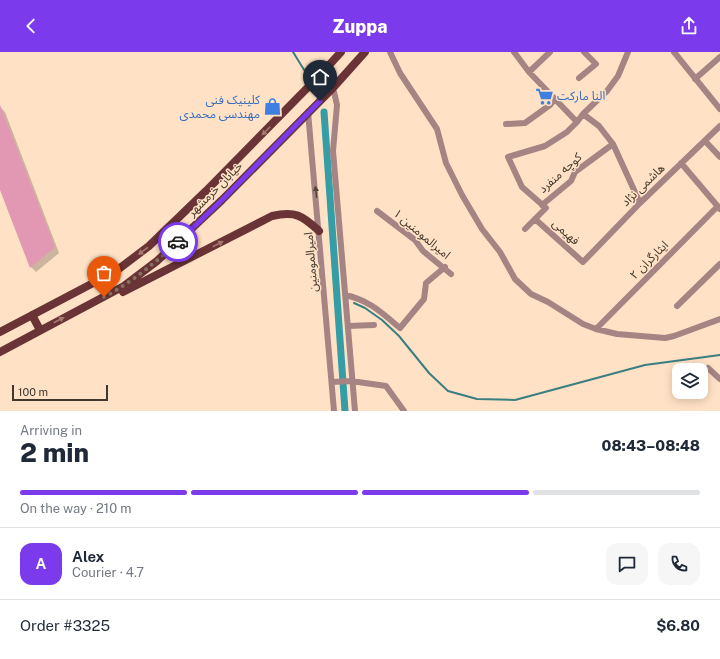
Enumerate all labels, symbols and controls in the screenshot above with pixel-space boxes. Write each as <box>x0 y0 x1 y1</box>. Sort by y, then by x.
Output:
icon: back <box>20 15 42 37</box>
icon: share <box>678 15 700 37</box>
text: Zuppa <box>332 16 388 37</box>
pin <box>303 60 337 101</box>
icon: home <box>309 66 331 88</box>
supermarket icon: النا مارکت <box>534 86 554 106</box>
place label: النا مارکت <box>557 89 605 103</box>
place label: کلینیک فنی مهندسی محمدی <box>180 93 261 121</box>
shop icon: کلینیک فنی مهندسی محمدی <box>263 97 283 117</box>
one-way arrow <box>261 126 271 136</box>
street label: کوچه منفرد <box>536 149 586 197</box>
street label: خیابان خرمشهر <box>184 159 245 220</box>
street label: هاشمی نژاد <box>618 161 668 209</box>
one-way arrow <box>313 186 319 198</box>
street label: امیرالمومنین ۱ <box>391 206 453 262</box>
street label: فهیمی <box>549 216 582 248</box>
courier <box>158 222 198 262</box>
icon: car <box>167 231 189 253</box>
street label: امیرالمومنین <box>301 231 321 293</box>
street label: ایثارگران ۲ <box>627 238 671 282</box>
one-way arrow <box>212 240 223 247</box>
one-way arrow <box>137 247 148 255</box>
pin <box>87 256 121 297</box>
icon: bag <box>93 262 115 284</box>
one-way arrow <box>53 317 65 324</box>
map controls <box>672 363 708 399</box>
button: layers <box>672 363 708 399</box>
scale bar <box>12 383 108 402</box>
text: 100 m <box>18 386 48 398</box>
text: Arriving in <box>20 423 82 438</box>
text: 2 min <box>20 437 89 468</box>
text: 08:43–08:48 <box>602 437 700 454</box>
text: On the way · 210 m <box>20 501 132 516</box>
button: chat <box>606 543 648 585</box>
button: phone <box>658 543 700 585</box>
text: Alex <box>72 548 104 565</box>
text: A <box>36 555 46 572</box>
text: Courier · 4.7 <box>72 565 144 580</box>
text: Order #3325 <box>20 617 110 634</box>
text: $6.80 <box>656 617 700 634</box>

